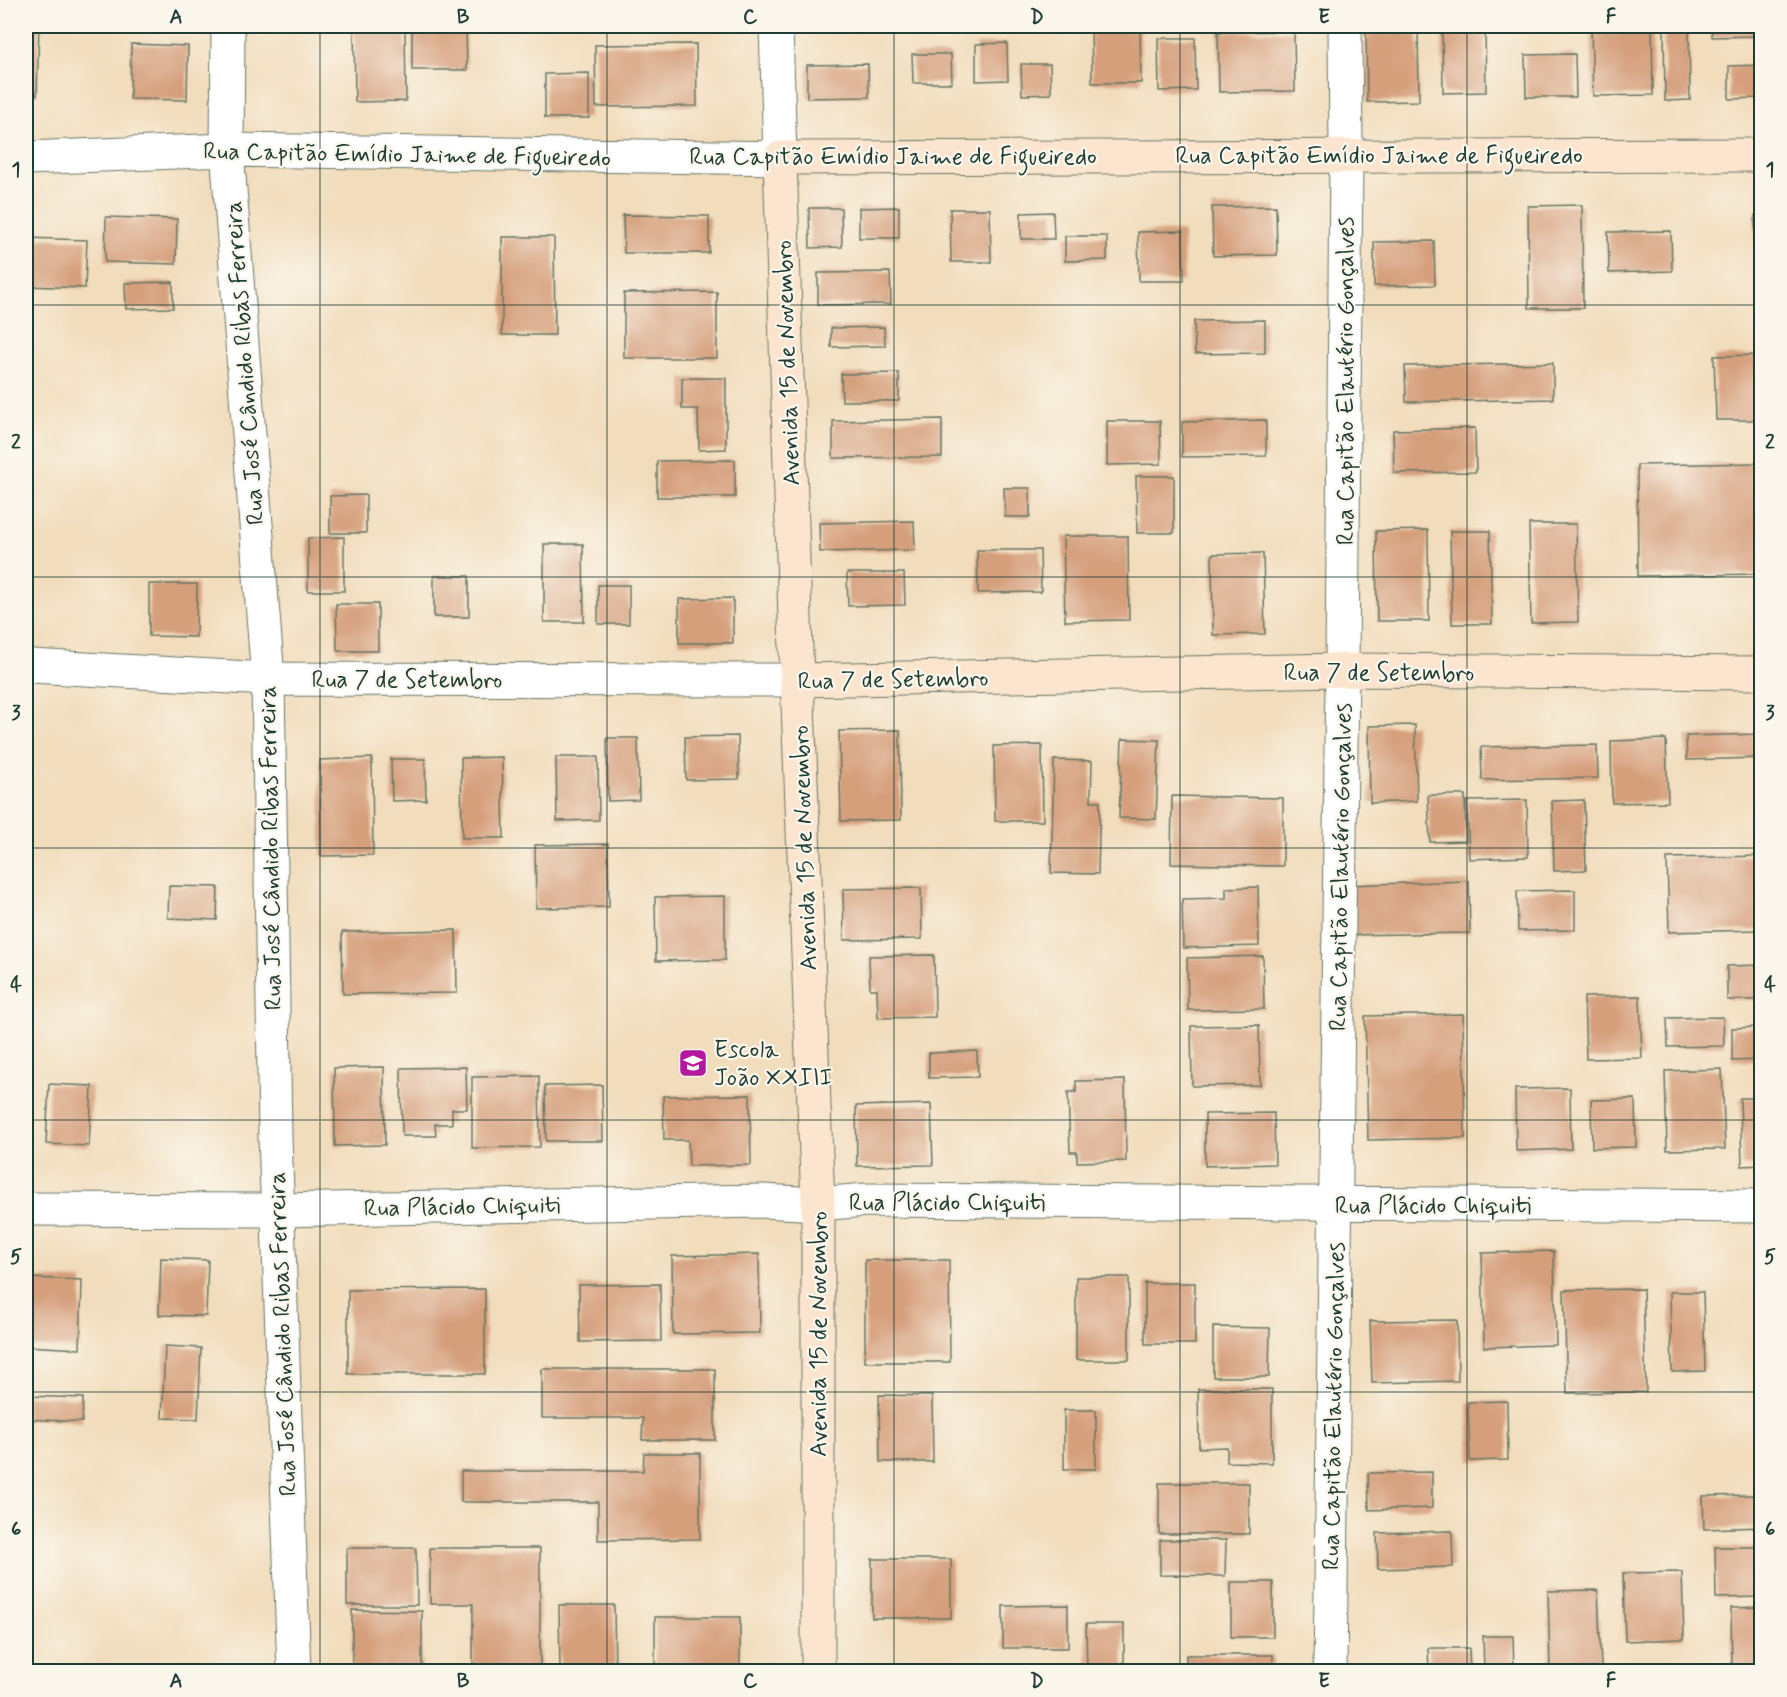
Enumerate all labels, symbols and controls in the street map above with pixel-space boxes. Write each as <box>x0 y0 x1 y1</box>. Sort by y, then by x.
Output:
text: A <box>169 4 183 31</box>
text: B <box>457 4 470 31</box>
text: C <box>743 4 758 31</box>
text: D <box>1030 4 1044 31</box>
text: E <box>1318 4 1330 31</box>
text: F <box>1606 4 1617 31</box>
street label: Rua Capitão Emídio Jaime de Figueiredo <box>203 136 611 178</box>
street label: Rua Capitão Emídio Jaime de Figueiredo <box>1175 141 1583 175</box>
street label: Rua Capitão Emídio Jaime de Figueiredo <box>689 142 1097 176</box>
text: 1 <box>12 157 20 184</box>
text: 1 <box>1766 157 1774 184</box>
street label: Rua José Cândido Ribas Ferreira <box>219 200 272 526</box>
street label: Rua Capitão Elautério Gonçalves <box>1331 217 1362 545</box>
street label: Avenida 15 de Novembro <box>769 240 808 486</box>
text: 2 <box>11 429 21 456</box>
text: 2 <box>1765 429 1775 456</box>
street label: Rua 7 de Setembro <box>1284 658 1475 689</box>
street label: Rua 7 de Setembro <box>797 663 989 698</box>
street label: Rua 7 de Setembro <box>312 665 503 696</box>
street label: Rua José Cândido Ribas Ferreira <box>253 685 290 1011</box>
text: 3 <box>11 700 21 727</box>
text: 3 <box>1765 700 1775 727</box>
street label: Rua Capitão Elautério Gonçalves <box>1323 703 1360 1031</box>
street label: Avenida 15 de Novembro <box>786 725 825 971</box>
text: 4 <box>10 972 22 999</box>
text: 4 <box>1764 972 1776 999</box>
place label: Escola João XXIII <box>714 1035 832 1094</box>
school or university icon: Escola João XXIII <box>677 1047 709 1079</box>
street label: Rua José Cândido Ribas Ferreira <box>262 1171 305 1497</box>
street label: Rua Plácido Chiquiti <box>849 1188 1045 1219</box>
street label: Rua Plácido Chiquiti <box>363 1190 561 1225</box>
street label: Rua Plácido Chiquiti <box>1335 1191 1531 1222</box>
street label: Avenida 15 de Novembro <box>804 1211 835 1457</box>
street label: Rua Capitão Elautério Gonçalves <box>1316 1242 1353 1570</box>
text: 5 <box>10 1244 22 1271</box>
text: 5 <box>1764 1244 1776 1271</box>
text: 6 <box>11 1516 21 1543</box>
text: 6 <box>1765 1516 1775 1543</box>
text: A <box>169 1668 183 1695</box>
text: B <box>457 1668 470 1695</box>
text: C <box>743 1668 758 1695</box>
text: D <box>1030 1668 1044 1695</box>
text: E <box>1318 1668 1330 1695</box>
text: F <box>1606 1668 1617 1695</box>

